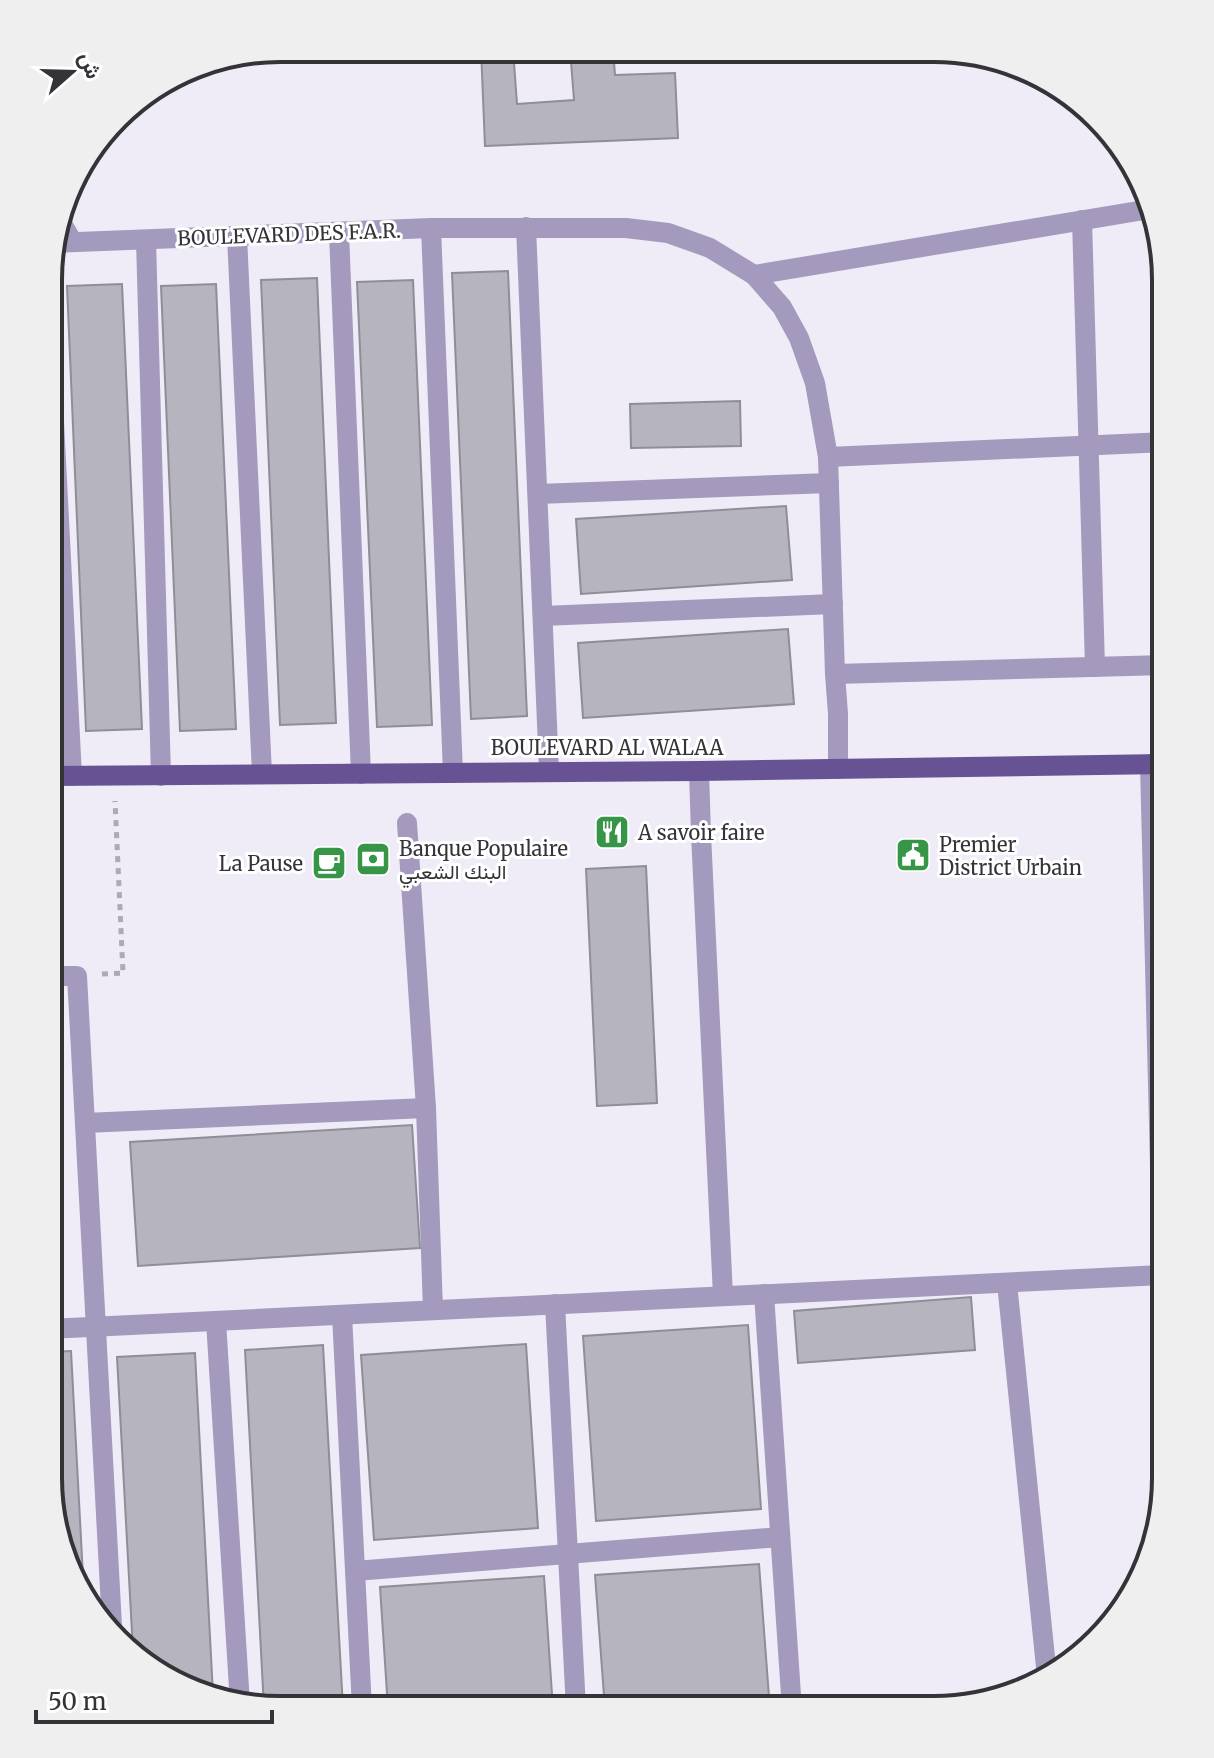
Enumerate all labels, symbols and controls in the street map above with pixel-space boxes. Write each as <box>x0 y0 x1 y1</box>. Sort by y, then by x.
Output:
north arrow <box>32 32 112 112</box>
text: ش <box>73 48 108 82</box>
street label: BOULEVARD DES F.A.R. <box>177 218 401 250</box>
street label: BOULEVARD AL WALAA <box>491 735 724 760</box>
restaurant icon: A savoir faire <box>593 813 631 851</box>
place label: A savoir faire <box>637 820 764 845</box>
place label: Premier District Urbain <box>939 832 1082 880</box>
place label: Banque Populaire البنك الشعبي <box>399 836 568 889</box>
public building icon: Premier District Urbain <box>894 836 932 874</box>
bank icon: Banque Populaire البنك الشعبي <box>354 840 392 878</box>
cafe icon: La Pause <box>310 844 348 882</box>
place label: La Pause <box>219 851 303 876</box>
scale bar <box>36 1674 272 1724</box>
text: 50 m <box>48 1686 107 1717</box>

